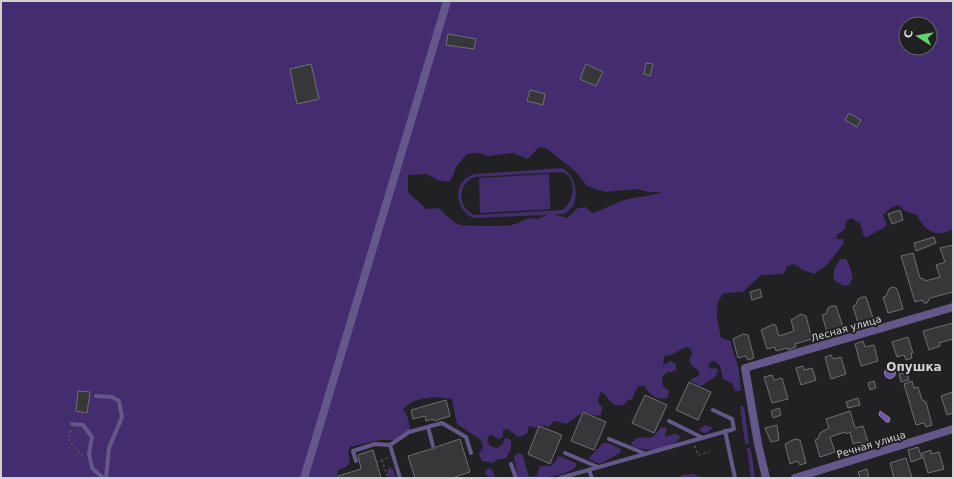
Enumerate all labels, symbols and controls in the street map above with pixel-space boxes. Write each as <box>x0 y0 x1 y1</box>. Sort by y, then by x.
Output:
north arrow <box>898 16 938 56</box>
text: С <box>902 29 916 39</box>
street label: Лесная улица <box>810 313 883 344</box>
district label: Опушка <box>886 360 942 374</box>
street label: Речная улица <box>835 429 907 460</box>

